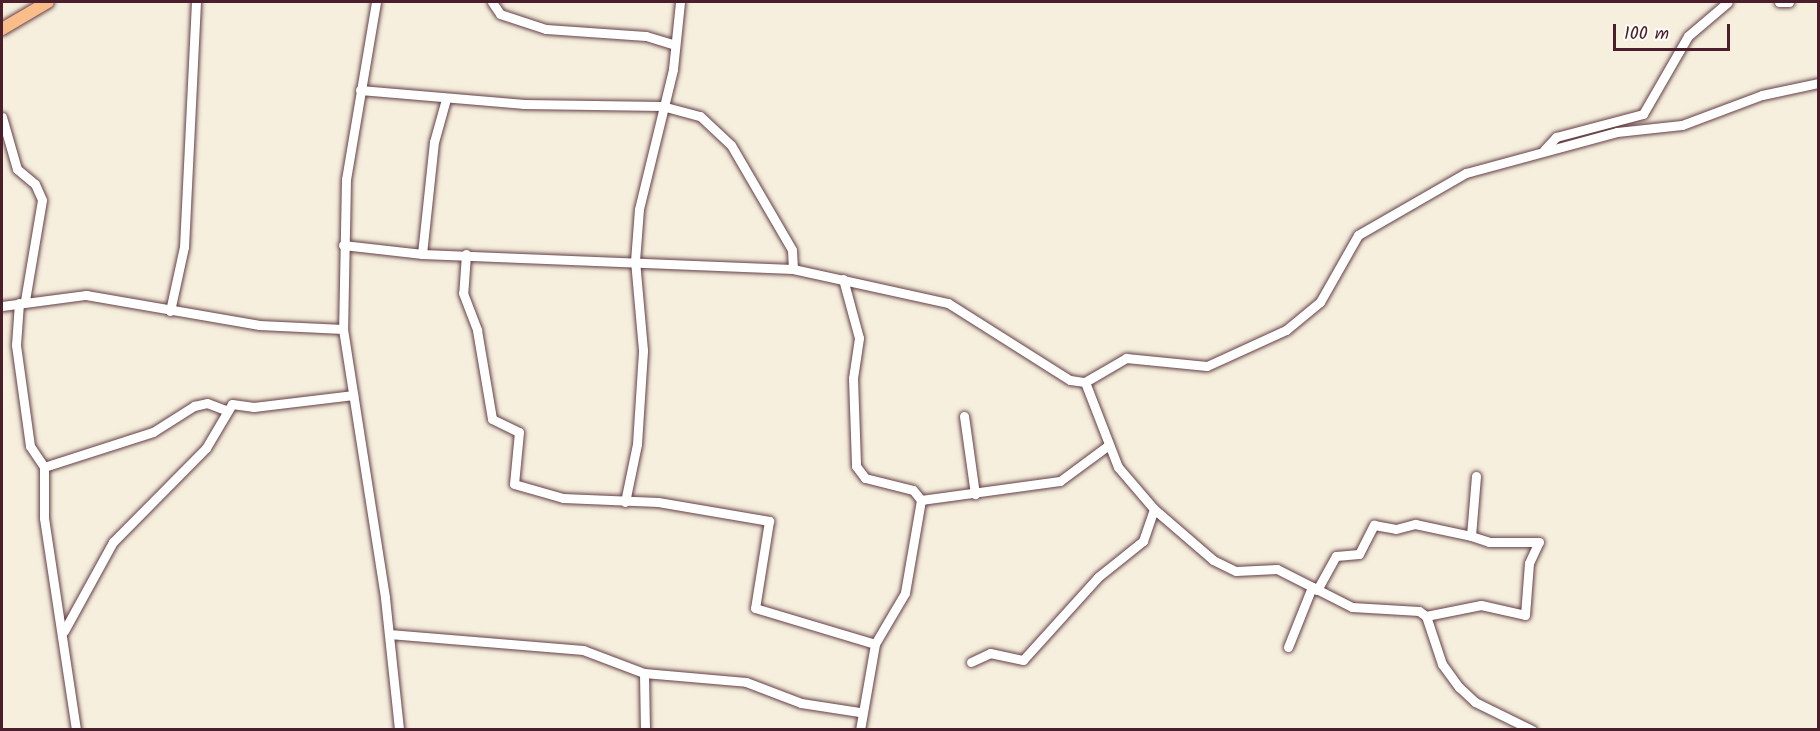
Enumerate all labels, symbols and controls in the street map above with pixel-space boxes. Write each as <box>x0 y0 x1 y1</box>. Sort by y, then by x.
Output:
scale bar <box>1616 12 1733 50</box>
text: 100 m <box>1624 20 1669 49</box>

